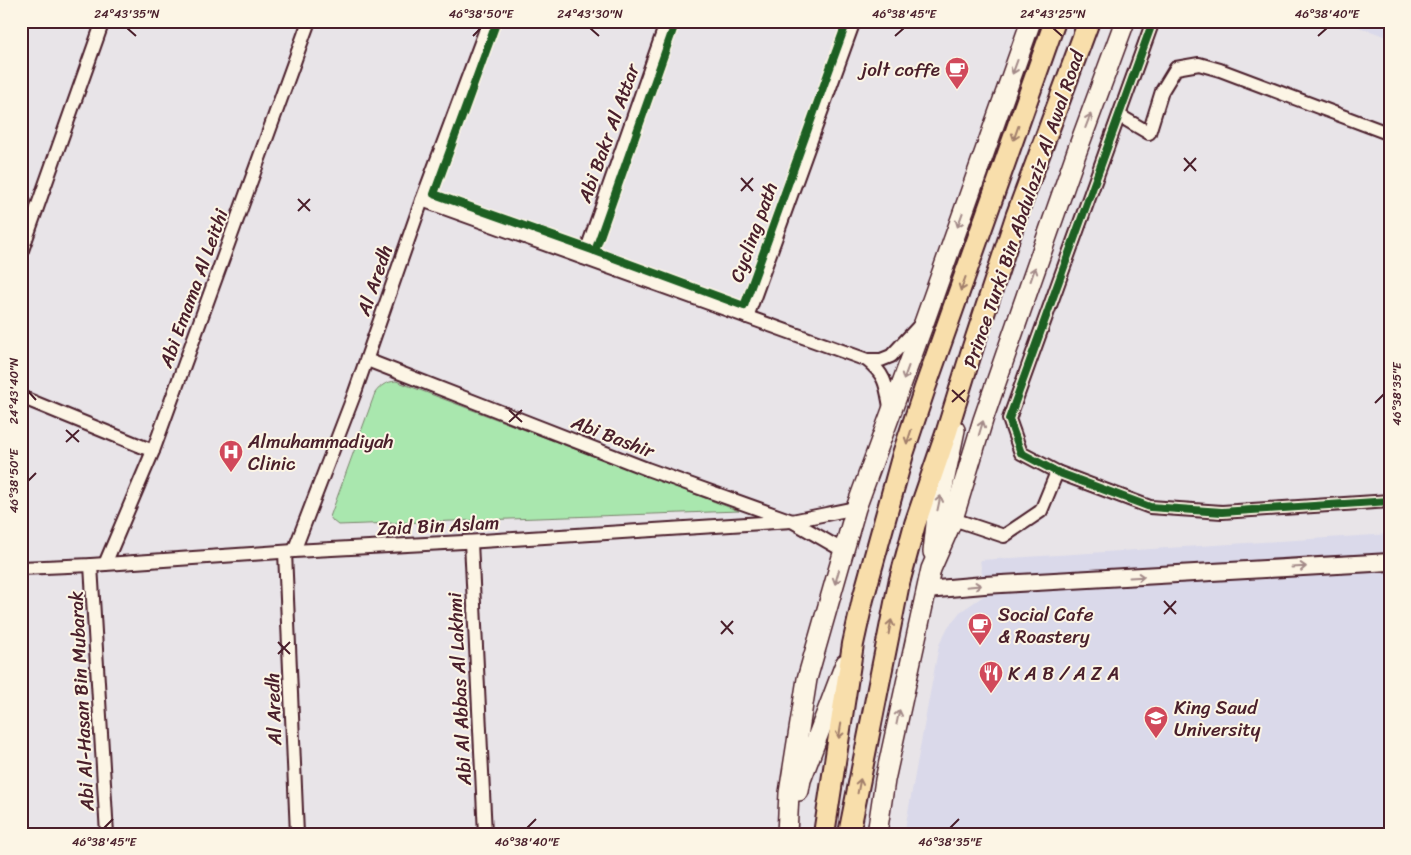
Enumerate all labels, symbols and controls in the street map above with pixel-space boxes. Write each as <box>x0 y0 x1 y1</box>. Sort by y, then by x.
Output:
text: 24°43'35"N <box>94 3 160 25</box>
text: 46°38'50"E <box>449 3 514 25</box>
text: 24°43'30"N <box>557 3 623 25</box>
text: 46°38'45"E <box>872 3 937 25</box>
text: 24°43'25"N <box>1020 3 1087 25</box>
text: 46°38'40"E <box>1295 3 1361 25</box>
street label: Prince Turki Bin Abdulaziz Al Awal Road <box>954 44 1094 372</box>
place label: jolt coffe <box>857 53 940 86</box>
cafe icon: jolt coffe <box>944 56 970 90</box>
street label: Abi Bakr Al Attar <box>568 58 649 208</box>
one-way arrow <box>1010 59 1019 74</box>
one-way arrow <box>1084 114 1093 130</box>
one-way arrow <box>1011 125 1020 141</box>
street label: Cycling path <box>720 177 787 287</box>
street label: Abi Emama Al Leithi <box>149 203 238 373</box>
one-way arrow <box>955 212 965 228</box>
street label: Al Aredh <box>347 240 402 321</box>
one-way arrow <box>1029 267 1038 283</box>
one-way arrow <box>958 275 967 291</box>
text: 24°43'40"N <box>3 357 25 424</box>
text: 46°38'35"E <box>1386 361 1408 426</box>
one-way arrow <box>901 365 910 381</box>
street label: Abi Bashir <box>566 405 660 468</box>
one-way arrow <box>976 421 986 437</box>
place label: Almuhammadiyah Clinic <box>247 425 394 480</box>
one-way arrow <box>903 429 913 445</box>
hospital icon: Almuhammadiyah Clinic <box>218 439 244 473</box>
text: 46°38'50"E <box>3 448 25 513</box>
one-way arrow <box>935 495 944 511</box>
street label: Zaid Bin Aslam <box>376 506 500 545</box>
one-way arrow <box>1291 563 1307 572</box>
one-way arrow <box>831 568 841 584</box>
one-way arrow <box>1128 572 1144 581</box>
one-way arrow <box>966 581 982 591</box>
street label: Abi Al-Hasan Bin Mubarak <box>59 590 104 813</box>
street label: Abi Al Abbas Al Lakhmi <box>438 591 481 787</box>
place label: Social Cafe & Roastery <box>998 598 1094 653</box>
cafe icon: Social Cafe & Roastery <box>967 612 993 646</box>
one-way arrow <box>886 619 896 635</box>
place label: K A B / A Z A <box>1008 657 1119 690</box>
restaurant icon: K A B / A Z A <box>978 660 1004 694</box>
street label: Al Aredh <box>256 672 291 747</box>
place label: King Saud University <box>1174 691 1261 746</box>
school or university icon: King Saud University <box>1143 705 1169 739</box>
one-way arrow <box>894 710 904 726</box>
one-way arrow <box>834 723 844 739</box>
one-way arrow <box>854 778 864 794</box>
text: 46°38'45"E <box>72 831 137 853</box>
text: 46°38'40"E <box>495 831 561 853</box>
text: 46°38'35"E <box>918 831 983 853</box>

